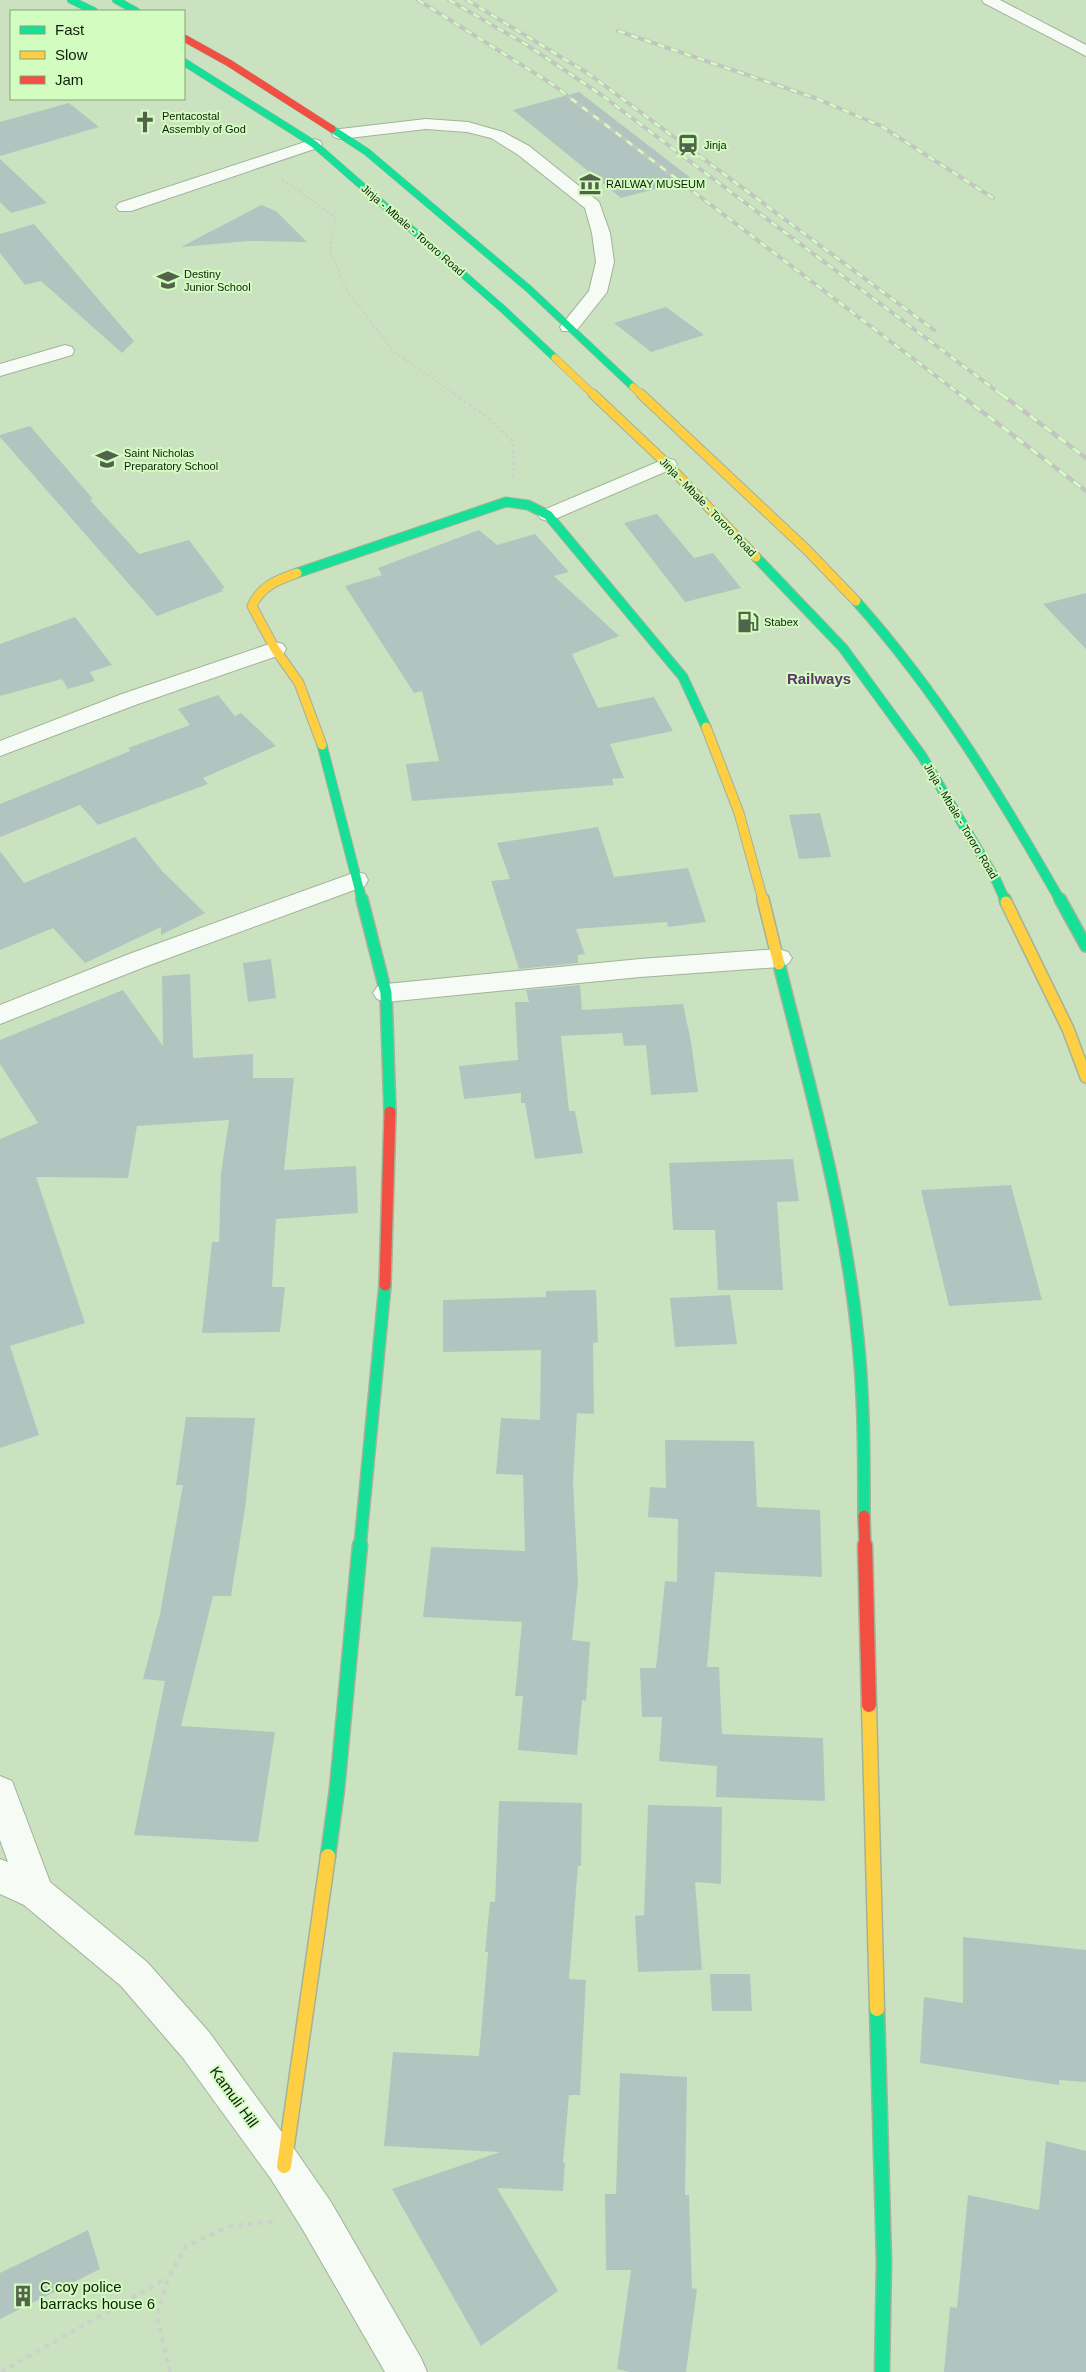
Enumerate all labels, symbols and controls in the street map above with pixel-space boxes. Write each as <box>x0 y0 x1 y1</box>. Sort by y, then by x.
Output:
legend <box>10 10 185 100</box>
text: Fast <box>55 21 85 38</box>
text: Slow <box>55 46 88 63</box>
text: Jam <box>55 71 83 88</box>
church icon: Pentacostal Assembly of God <box>132 109 158 135</box>
place label: Pentacostal Assembly of God <box>162 110 246 135</box>
station icon: Jinja <box>675 132 701 158</box>
place label: Jinja <box>704 139 728 151</box>
museum icon: RAILWAY MUSEUM <box>577 171 603 197</box>
place label: RAILWAY MUSEUM <box>606 178 705 190</box>
street label: Jinja - Mbale - Tororo Road <box>359 182 467 278</box>
school or university icon: Destiny Junior School <box>155 267 181 293</box>
place label: Destiny Junior School <box>184 268 251 293</box>
school or university icon: Saint Nicholas Preparatory School <box>94 446 120 472</box>
place label: Saint Nicholas Preparatory School <box>124 447 218 472</box>
street label: Jinja - Mbale - Tororo Road <box>658 455 758 559</box>
fuel station icon: Stabex <box>735 609 761 635</box>
place label: Stabex <box>764 616 799 628</box>
district label: Railways <box>787 670 851 687</box>
street label: Jinja - Mbale - Tororo Road <box>922 761 1000 881</box>
street label: Kamuli Hill <box>207 2063 262 2130</box>
place label: C coy police barracks house 6 <box>40 2278 155 2312</box>
building icon: C coy police barracks house 6 <box>10 2283 36 2309</box>

